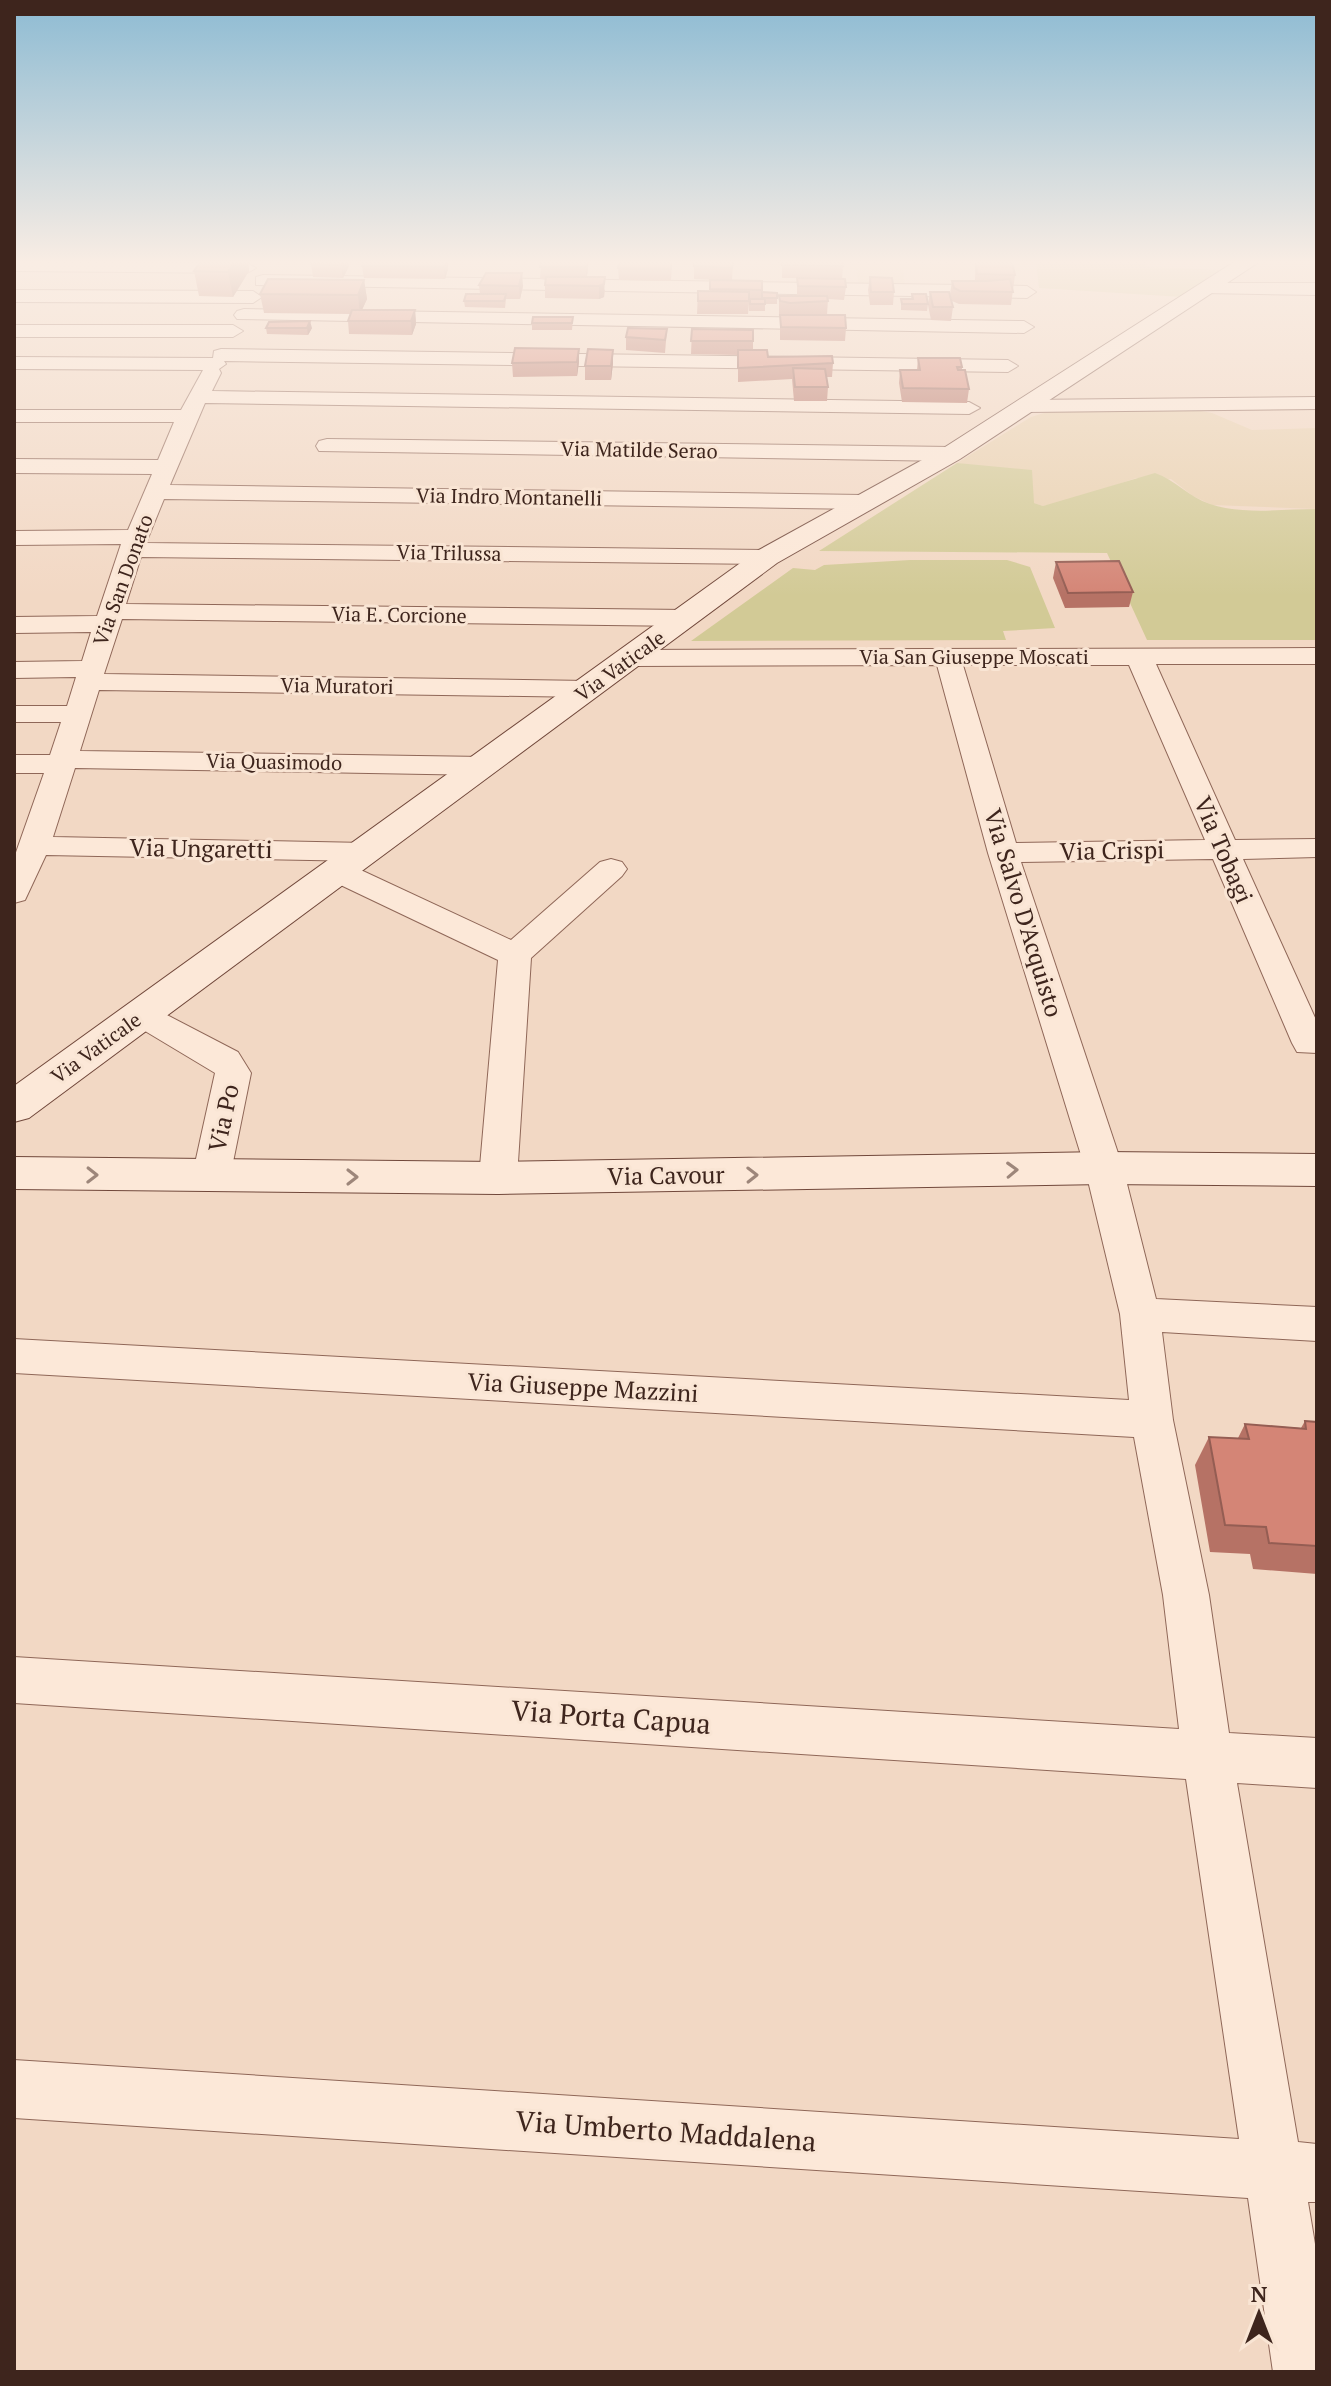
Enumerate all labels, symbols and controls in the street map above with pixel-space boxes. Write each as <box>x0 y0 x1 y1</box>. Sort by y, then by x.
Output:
street label: Via Matilde Serao <box>560 435 718 464</box>
street label: Via Indro Montanelli <box>416 481 602 512</box>
street label: Via San Donato <box>86 510 159 649</box>
street label: Via Trilussa <box>396 538 502 567</box>
street label: Via E. Corcione <box>331 600 467 629</box>
street label: Via Vaticale <box>569 624 670 707</box>
street label: Via San Giuseppe Moscati <box>859 643 1089 670</box>
street label: Via Muratori <box>280 671 394 700</box>
street label: Via Quasimodo <box>206 747 342 776</box>
street label: Via Tobagi <box>1187 791 1261 908</box>
street label: Via Salvo D'Acquisto <box>977 805 1071 1021</box>
street label: Via Ungaretti <box>129 831 273 865</box>
street label: Via Crispi <box>1059 833 1165 867</box>
street label: Via Vaticale <box>45 1006 146 1089</box>
street label: Via Po <box>200 1081 246 1155</box>
street label: Via Cavour <box>607 1158 726 1192</box>
one-way arrow <box>1006 1162 1019 1179</box>
one-way arrow <box>86 1166 99 1184</box>
one-way arrow <box>746 1166 759 1184</box>
one-way arrow <box>346 1168 359 1186</box>
street label: Via Giuseppe Mazzini <box>467 1365 699 1409</box>
street label: Via Porta Capua <box>510 1691 712 1742</box>
street label: Via Umberto Maddalena <box>515 2102 818 2159</box>
north arrow <box>1219 2274 1299 2354</box>
text: N <box>1251 2279 1268 2308</box>

